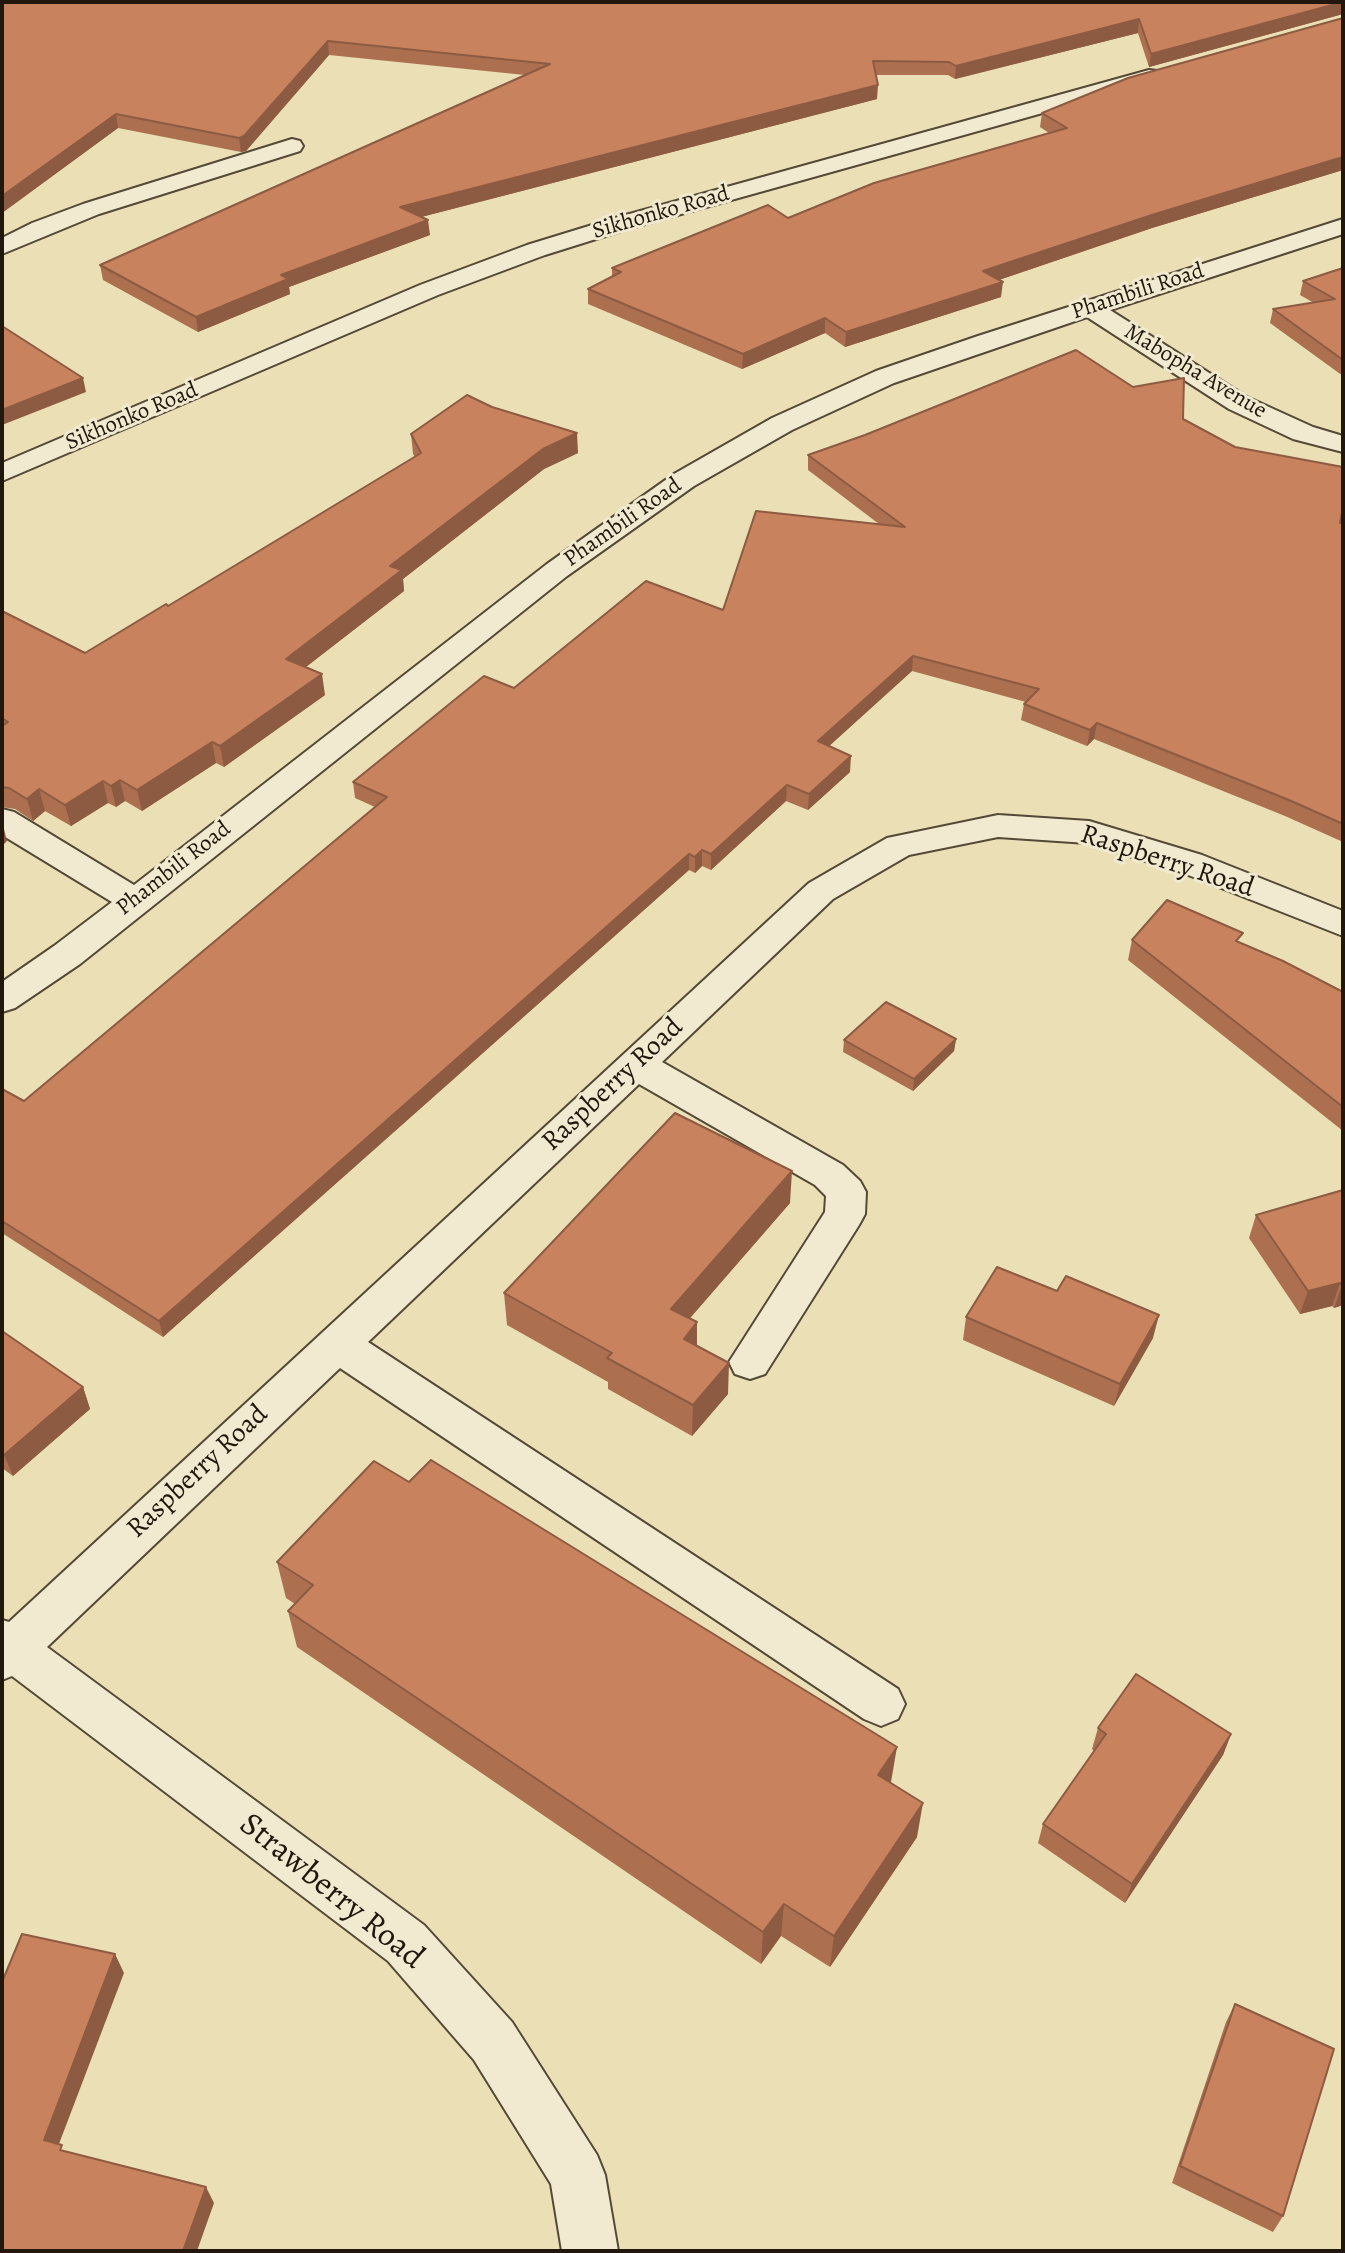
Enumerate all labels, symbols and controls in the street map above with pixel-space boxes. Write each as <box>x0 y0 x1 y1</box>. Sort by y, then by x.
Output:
street label: Sikhonko Road <box>589 180 733 246</box>
street label: Phambili Road <box>1068 258 1208 326</box>
street label: Mabopha Avenue <box>1119 319 1271 425</box>
street label: Sikhonko Road <box>62 377 202 457</box>
street label: Phambili Road <box>559 472 687 574</box>
street label: Phambili Road <box>111 816 237 922</box>
street label: Raspberry Road <box>1076 818 1258 906</box>
street label: Raspberry Road <box>536 1011 690 1159</box>
street label: Raspberry Road <box>121 1398 275 1546</box>
street label: Strawberry Road <box>231 1806 431 1978</box>

